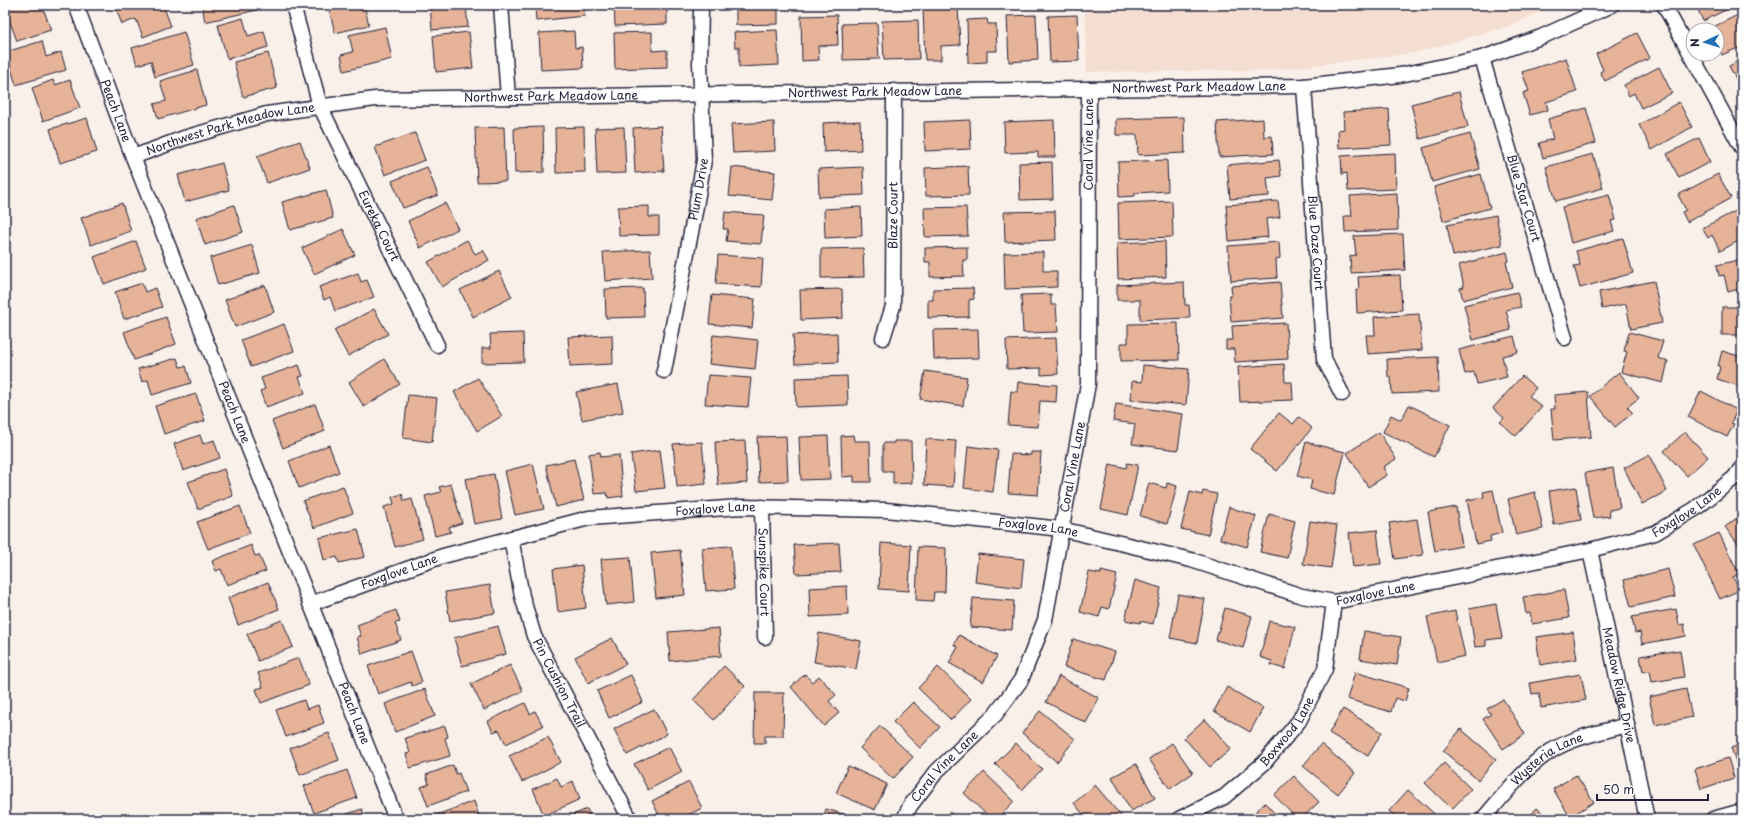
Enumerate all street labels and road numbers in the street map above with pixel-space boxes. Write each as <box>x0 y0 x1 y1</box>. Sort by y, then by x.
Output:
street label: Northwest Park Meadow Lane <box>1112 76 1287 97</box>
street label: Peach Lane <box>97 77 137 145</box>
street label: Northwest Park Meadow Lane <box>788 81 963 101</box>
street label: Northwest Park Meadow Lane <box>464 85 639 106</box>
street label: Northwest Park Meadow Lane <box>143 97 316 159</box>
street label: Coral Vine Lane <box>1079 98 1097 190</box>
street label: Blue Star Court <box>1503 151 1546 244</box>
street label: Plum Drive <box>684 156 712 222</box>
street label: Blaze Court <box>883 182 902 249</box>
street label: Eureka Court <box>355 187 405 264</box>
street label: Blue Daze Court <box>1304 194 1329 291</box>
street label: Peach Lane <box>215 378 256 446</box>
street label: Coral Vine Lane <box>1055 419 1089 514</box>
street label: Foxglove Lane <box>1648 481 1725 541</box>
street label: Foxglove Lane <box>674 497 756 520</box>
street label: Foxglove Lane <box>997 512 1081 541</box>
street label: Sunspike Court <box>754 528 775 616</box>
street label: Foxglove Lane <box>358 549 440 593</box>
street label: Foxglove Lane <box>1334 576 1417 609</box>
street label: Meadow Ridge Drive <box>1599 625 1641 744</box>
street label: Pin Cushion Trail <box>529 635 591 731</box>
street label: Peach Lane <box>334 679 376 747</box>
street label: Boxwood Lane <box>1255 693 1318 770</box>
street label: Coral Vine Lane <box>906 726 982 806</box>
street label: Wysteria Lane <box>1506 728 1585 789</box>

